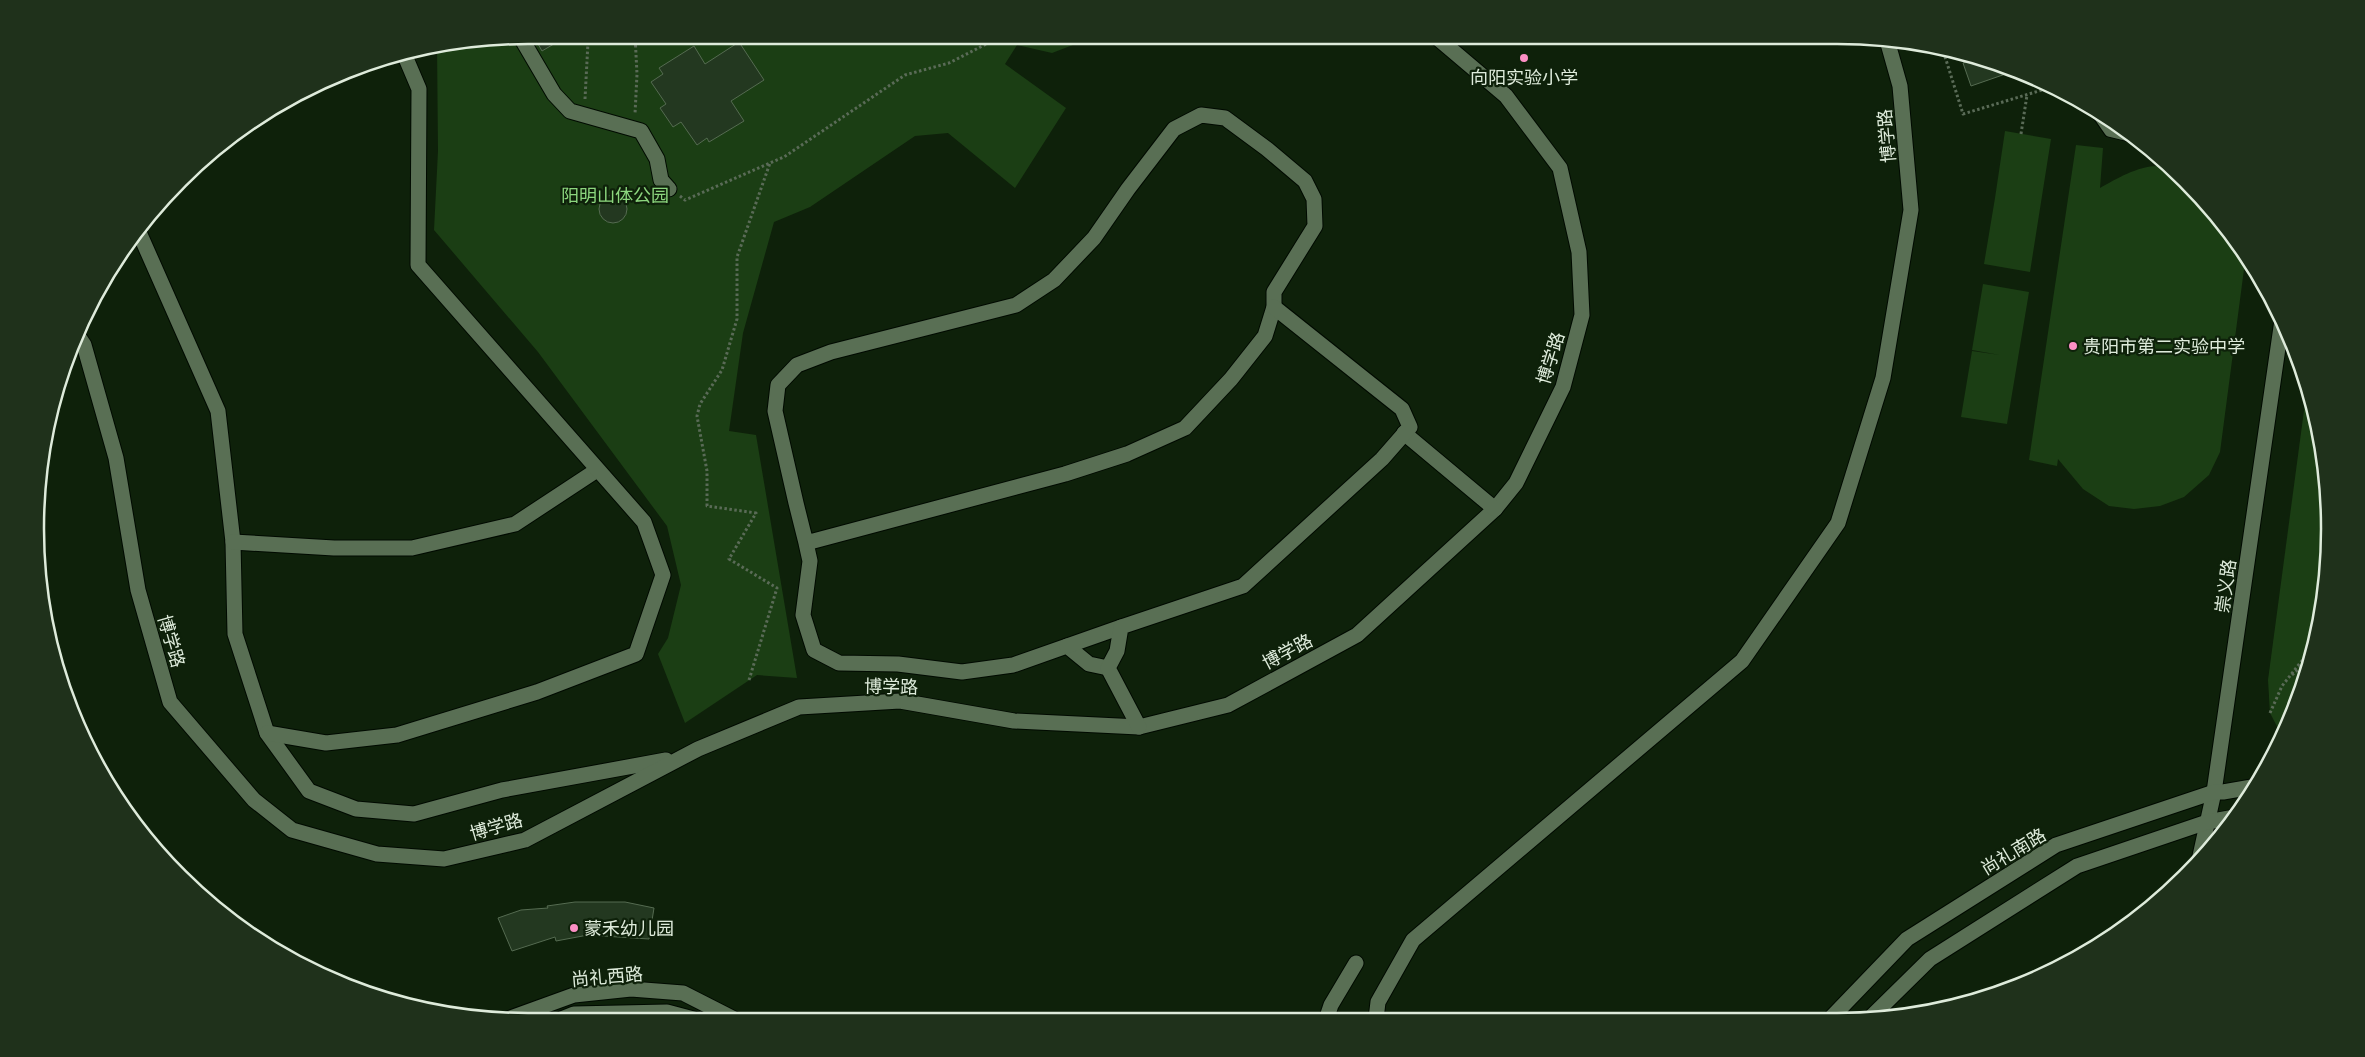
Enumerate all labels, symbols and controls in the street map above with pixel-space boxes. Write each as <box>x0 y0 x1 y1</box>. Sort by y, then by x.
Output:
marker: 向阳实验小学 <box>1518 52 1530 64</box>
place label: 向阳实验小学 <box>1470 66 1578 88</box>
street label: 博学路 <box>1873 108 1899 164</box>
park label: 阳明山体公园 <box>561 184 669 206</box>
street label: 博学路 <box>1532 329 1568 387</box>
place label: 贵阳市第二实验中学 <box>2083 335 2245 357</box>
marker: 贵阳市第二实验中学 <box>2067 340 2079 352</box>
street label: 崇义路 <box>2210 558 2240 614</box>
street label: 博学路 <box>154 612 190 670</box>
street label: 博学路 <box>1258 629 1316 673</box>
street label: 博学路 <box>864 675 918 697</box>
street label: 博学路 <box>467 808 525 844</box>
street label: 尚礼南路 <box>1976 823 2050 879</box>
place label: 蒙禾幼儿园 <box>584 917 674 939</box>
marker: 蒙禾幼儿园 <box>568 922 580 934</box>
street label: 尚礼西路 <box>570 962 644 990</box>

